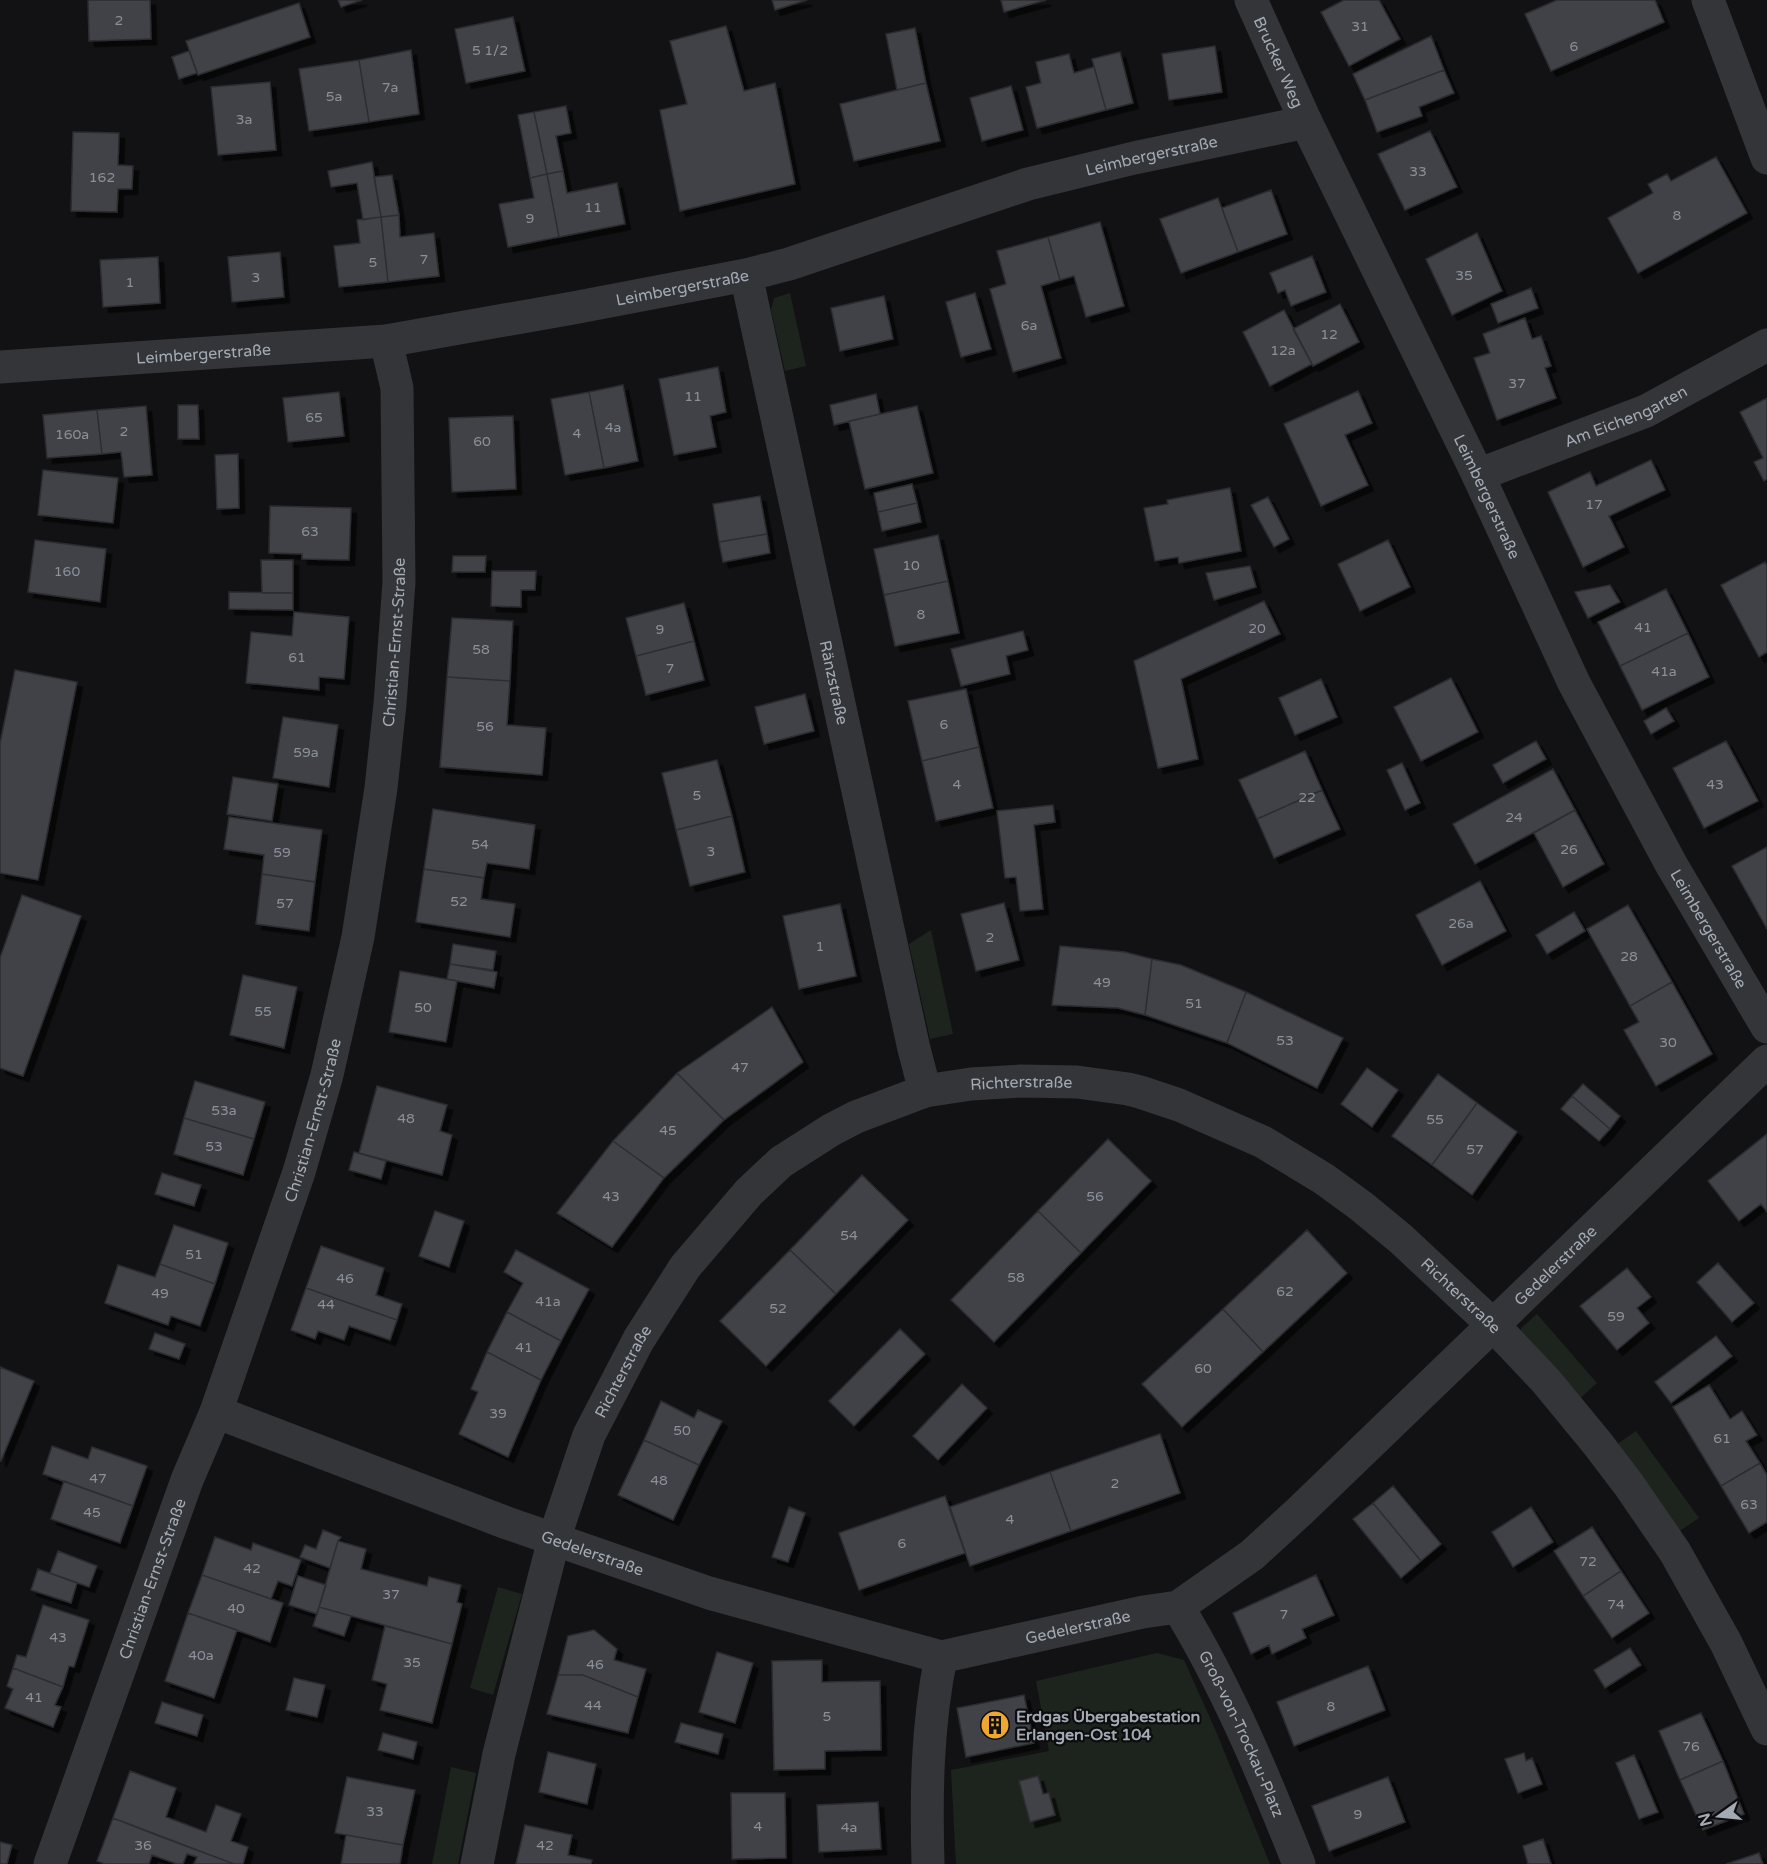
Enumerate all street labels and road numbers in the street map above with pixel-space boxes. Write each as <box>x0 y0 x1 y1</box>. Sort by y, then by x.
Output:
street label: Brucker Weg <box>1249 14 1307 111</box>
street label: Leimbergerstraße <box>1083 132 1220 181</box>
street label: Leimbergerstraße <box>614 266 751 311</box>
street label: Leimbergerstraße <box>136 340 272 369</box>
street label: Am Eichengarten <box>1562 381 1691 452</box>
street label: Leimbergerstraße <box>1449 431 1524 562</box>
street label: Christian-Ernst-Straße <box>379 558 410 728</box>
street label: Ränzstraße <box>815 639 852 727</box>
street label: Leimbergerstraße <box>1665 866 1751 992</box>
street label: Christian-Ernst-Straße <box>280 1037 346 1205</box>
street label: Richterstraße <box>969 1072 1072 1095</box>
street label: Gedelerstraße <box>1510 1222 1601 1310</box>
street label: Richterstraße <box>1416 1254 1505 1338</box>
street label: Richterstraße <box>591 1321 656 1421</box>
street label: Christian-Ernst-Straße <box>115 1496 191 1662</box>
street label: Gedelerstraße <box>538 1527 646 1581</box>
street label: Gedelerstraße <box>1023 1606 1132 1649</box>
street label: Groß-von-Trockau-Platz <box>1194 1647 1288 1820</box>

